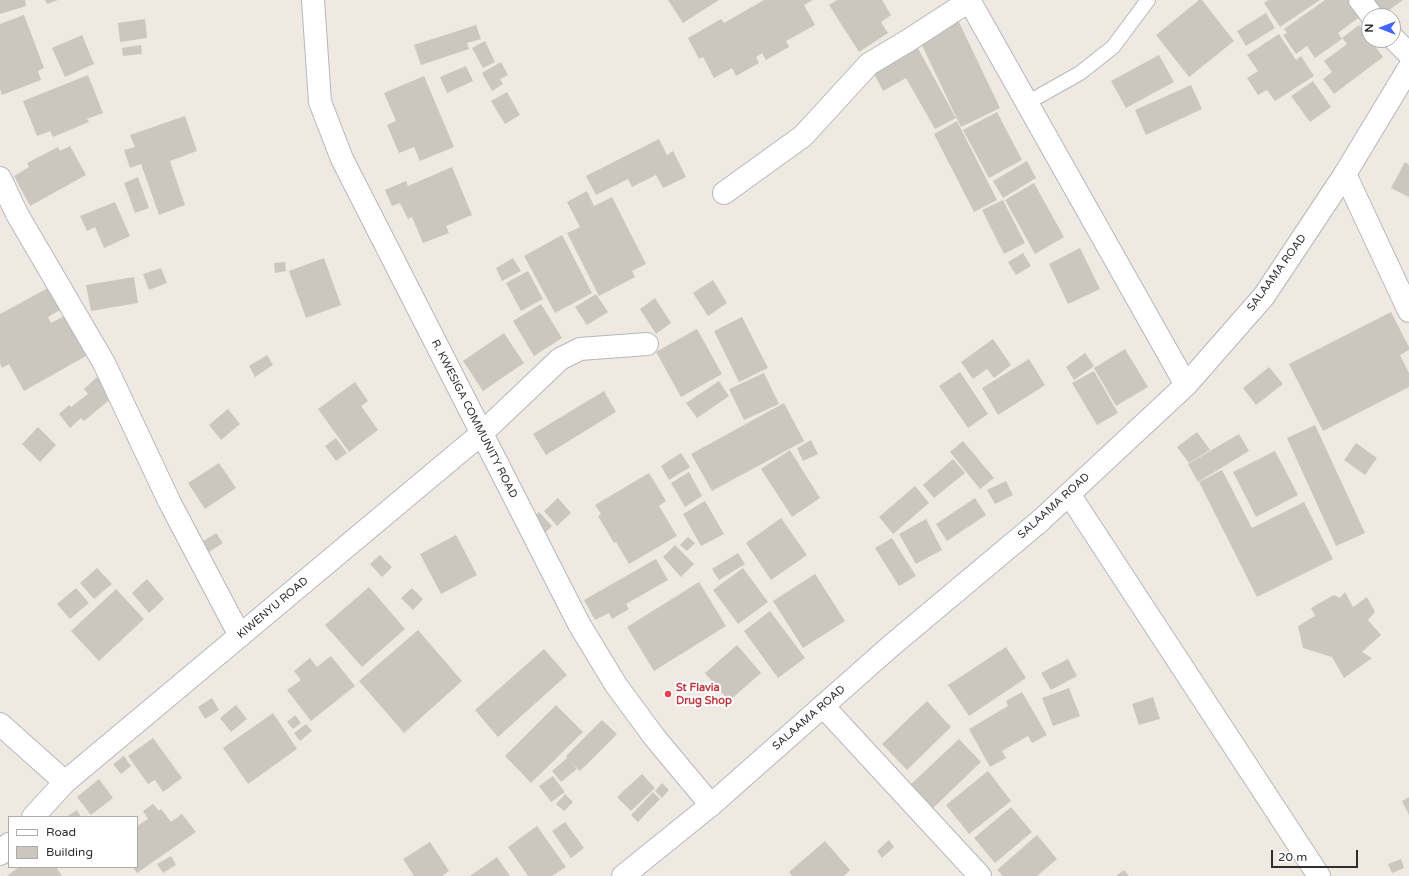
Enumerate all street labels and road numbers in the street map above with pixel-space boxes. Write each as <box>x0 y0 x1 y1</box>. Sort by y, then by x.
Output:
street label: SALAAMA ROAD <box>1245 232 1309 314</box>
street label: R. KWESIGA COMMUNITY ROAD <box>428 337 520 501</box>
street label: SALAAMA ROAD <box>1015 470 1093 542</box>
street label: KIWENYU ROAD <box>235 574 311 642</box>
street label: SALAAMA ROAD <box>770 683 848 753</box>

